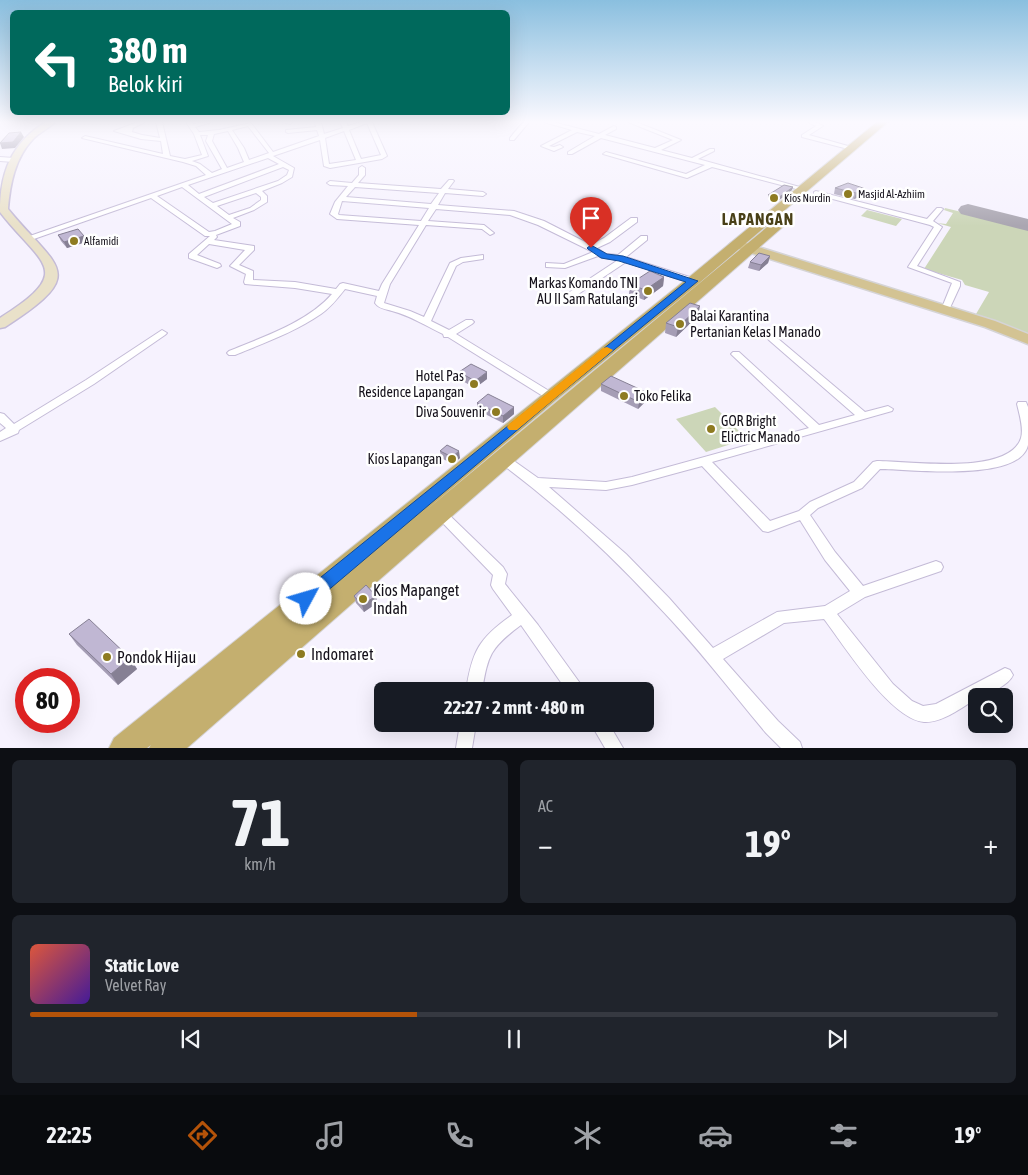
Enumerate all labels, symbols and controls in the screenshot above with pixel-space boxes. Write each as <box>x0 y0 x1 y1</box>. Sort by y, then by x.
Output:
icon: left <box>25 30 90 95</box>
text: 380 m <box>108 30 187 70</box>
text: Belok kiri <box>108 71 183 97</box>
marker: Masjid Al-Azhiim <box>842 188 854 200</box>
place label: Masjid Al-Azhiim <box>858 188 925 200</box>
marker: Kios Nurdin <box>768 192 780 204</box>
place label: Kios Nurdin <box>784 192 831 204</box>
pin <box>570 197 612 248</box>
icon: arrive <box>577 204 605 232</box>
district label: LAPANGAN <box>722 210 794 228</box>
marker: Alfamidi <box>68 235 80 247</box>
place label: Alfamidi <box>84 235 119 247</box>
place label: Markas Komando TNI AU II Sam Ratulangi <box>529 275 638 307</box>
marker: Markas Komando TNI AU II Sam Ratulangi <box>642 285 654 297</box>
place label: Balai Karantina Pertanian Kelas I Manado <box>690 308 821 340</box>
marker: Balai Karantina Pertanian Kelas I Manado <box>674 318 686 330</box>
place label: Hotel Pas Residence Lapangan <box>358 368 464 400</box>
marker: Hotel Pas Residence Lapangan <box>468 378 480 390</box>
place label: Toko Felika <box>634 388 692 404</box>
marker: Toko Felika <box>618 390 630 402</box>
place label: Diva Souvenir <box>416 404 487 420</box>
marker: Diva Souvenir <box>490 406 502 418</box>
place label: GOR Bright Elictric Manado <box>721 413 800 445</box>
marker: GOR Bright Elictric Manado <box>705 423 717 435</box>
place label: Kios Lapangan <box>368 451 442 467</box>
marker: Kios Lapangan <box>446 453 458 465</box>
position arrow <box>279 572 331 624</box>
place label: Kios Mapanget Indah <box>373 581 460 617</box>
marker: Kios Mapanget Indah <box>357 593 369 605</box>
place label: Indomaret <box>311 645 374 663</box>
place label: Pondok Hijau <box>117 648 196 667</box>
marker: Indomaret <box>295 648 307 660</box>
marker: Pondok Hijau <box>101 651 113 663</box>
speed limit sign: 80 <box>15 668 80 733</box>
map controls <box>968 688 1013 733</box>
button: search <box>968 688 1013 733</box>
text: 22:27 · 2 mnt · 480 m <box>444 696 584 718</box>
text: 71 <box>229 785 291 860</box>
text: AC <box>538 797 553 815</box>
text: 19° <box>745 822 791 865</box>
text: − <box>538 828 553 860</box>
text: + <box>983 828 998 860</box>
text: km/h <box>244 855 276 873</box>
text: Static Love <box>105 954 179 976</box>
text: Velvet Ray <box>105 976 166 994</box>
icon: previous <box>177 1025 205 1053</box>
icon: pause <box>500 1025 528 1053</box>
icon: next <box>823 1025 851 1053</box>
icon: directions <box>185 1118 220 1153</box>
icon: music <box>313 1118 348 1153</box>
icon: phone <box>442 1118 477 1153</box>
icon: climate <box>570 1118 605 1153</box>
icon: car <box>698 1118 733 1153</box>
icon: filters <box>826 1118 861 1153</box>
text: 22:25 <box>47 1122 92 1148</box>
text: 19° <box>955 1122 981 1148</box>

